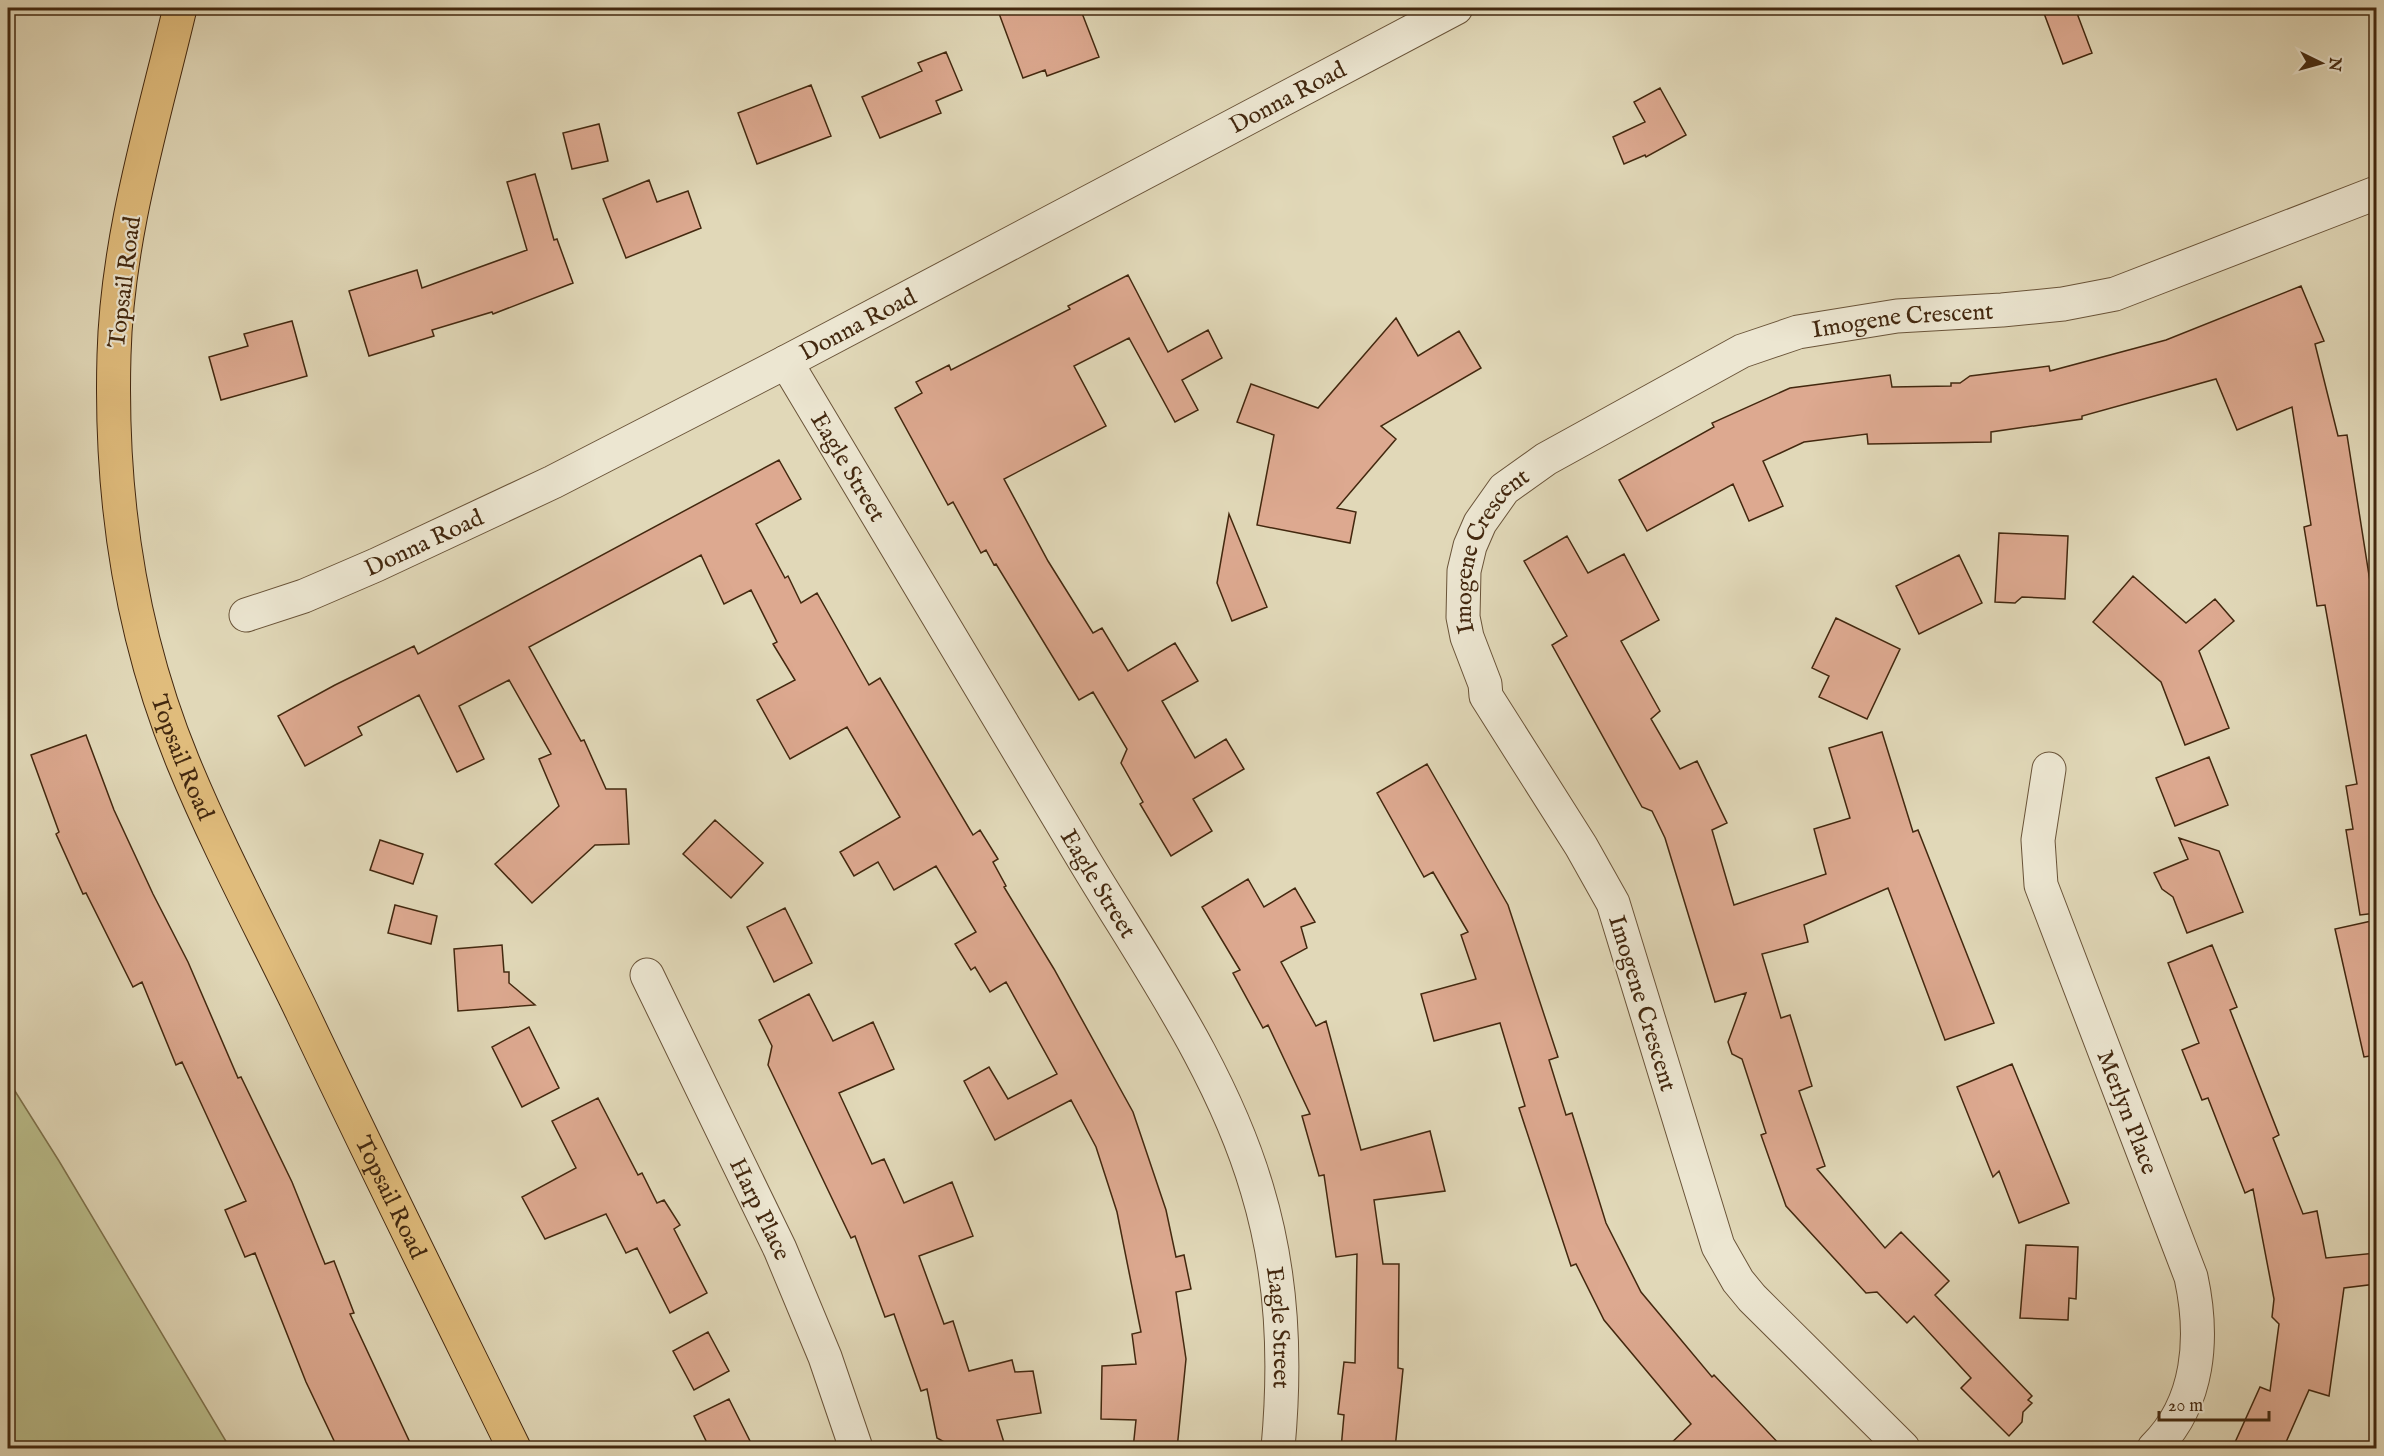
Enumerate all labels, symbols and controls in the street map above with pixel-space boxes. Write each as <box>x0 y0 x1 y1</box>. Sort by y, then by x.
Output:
north arrow <box>2291 33 2351 93</box>
street label: Donna Road <box>1224 55 1352 142</box>
text: N <box>2323 55 2345 72</box>
street label: Topsail Road <box>102 214 149 350</box>
street label: Donna Road <box>795 282 922 369</box>
street label: Imogene Crescent <box>1810 297 1994 347</box>
street label: Eagle Street <box>803 407 892 528</box>
street label: Imogene Crescent <box>1449 462 1536 636</box>
street label: Donna Road <box>360 503 489 585</box>
street label: Topsail Road <box>143 691 220 826</box>
street label: Eagle Street <box>1052 824 1142 945</box>
street label: Imogene Crescent <box>1600 912 1683 1095</box>
street label: Merlyn Place <box>2089 1046 2164 1179</box>
street label: Topsail Road <box>347 1131 433 1264</box>
street label: Harp Place <box>721 1153 797 1265</box>
street label: Eagle Street <box>1258 1265 1296 1389</box>
scale bar <box>2159 1384 2268 1422</box>
text: 20 m <box>2168 1395 2203 1418</box>

